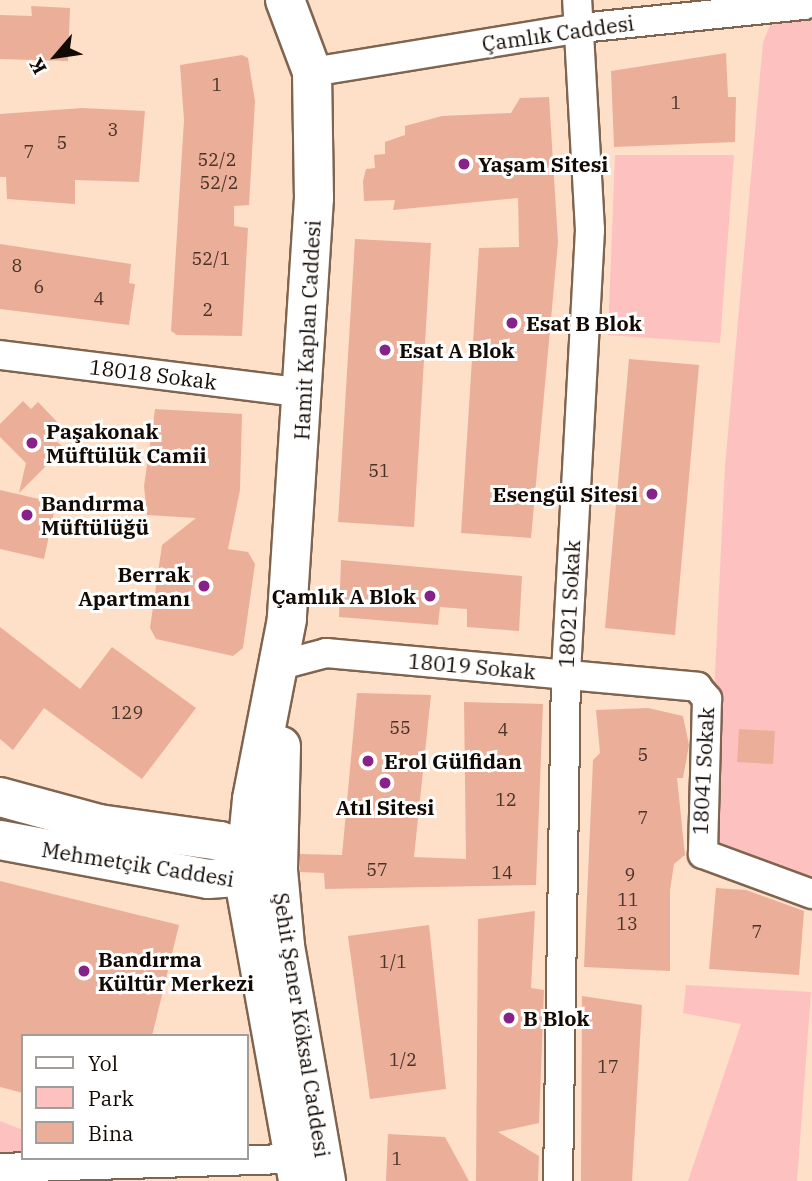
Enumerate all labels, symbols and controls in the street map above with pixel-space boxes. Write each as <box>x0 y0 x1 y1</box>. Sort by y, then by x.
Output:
street label: Çamlık Caddesi <box>480 10 636 56</box>
north arrow <box>21 21 91 91</box>
text: K <box>24 54 52 78</box>
house number: 1 <box>212 74 222 96</box>
house number: 1 <box>671 92 681 114</box>
house number: 3 <box>108 119 118 141</box>
house number: 5 <box>57 132 67 154</box>
house number: 7 <box>24 141 34 163</box>
house number: 52/2 <box>198 149 236 171</box>
place label: Yaşam Sitesi <box>478 151 608 177</box>
marker: Yaşam Sitesi <box>456 156 472 172</box>
house number: 52/2 <box>200 172 238 194</box>
street label: Hamit Kaplan Caddesi <box>289 219 325 441</box>
house number: 52/1 <box>192 248 230 270</box>
house number: 8 <box>12 255 22 277</box>
house number: 6 <box>34 276 44 298</box>
house number: 4 <box>94 288 104 310</box>
house number: 2 <box>203 299 213 321</box>
place label: Esat B Blok <box>526 310 642 336</box>
marker: Esat B Blok <box>504 315 520 331</box>
place label: Esat A Blok <box>399 337 515 363</box>
marker: Esat A Blok <box>377 342 393 358</box>
street label: 18018 Sokak <box>88 354 218 394</box>
place label: Paşakonak Müftülük Camii <box>46 418 206 468</box>
marker: Paşakonak Müftülük Camii <box>24 435 40 451</box>
house number: 51 <box>368 460 390 482</box>
place label: Esengül Sitesi <box>493 481 638 507</box>
marker: Esengül Sitesi <box>644 486 660 502</box>
place label: Bandırma Müftülüğü <box>41 490 149 540</box>
marker: Bandırma Müftülüğü <box>19 507 35 523</box>
street label: 18021 Sokak <box>553 539 585 669</box>
place label: Berrak Apartmanı <box>78 561 190 611</box>
marker: Berrak Apartmanı <box>196 578 212 594</box>
place label: Çamlık A Blok <box>272 583 416 609</box>
marker: Çamlık A Blok <box>422 588 438 604</box>
street label: 18019 Sokak <box>407 648 537 684</box>
house number: 129 <box>111 702 143 724</box>
street label: 18041 Sokak <box>687 706 719 836</box>
house number: 55 <box>389 717 411 739</box>
house number: 4 <box>498 719 508 741</box>
house number: 5 <box>638 744 648 766</box>
place label: Erol Gülfidan <box>384 748 522 774</box>
marker: Erol Gülfidan <box>358 751 378 771</box>
marker: Atıl Sitesi <box>377 775 393 791</box>
house number: 12 <box>495 789 517 811</box>
place label: Atıl Sitesi <box>336 794 434 820</box>
house number: 7 <box>638 807 648 829</box>
street label: Mehmetçik Caddesi <box>40 836 236 892</box>
house number: 57 <box>366 859 388 881</box>
house number: 14 <box>491 862 513 884</box>
house number: 9 <box>625 864 635 886</box>
house number: 11 <box>617 889 639 911</box>
street label: Şehit Şener Köksal Caddesi <box>269 891 335 1159</box>
house number: 13 <box>616 913 638 935</box>
house number: 7 <box>752 921 762 943</box>
place label: Bandırma Kültür Merkezi <box>98 946 254 996</box>
house number: 1/1 <box>379 951 407 973</box>
marker: Bandırma Kültür Merkezi <box>76 963 92 979</box>
place label: B Blok <box>523 1005 590 1031</box>
marker: B Blok <box>501 1010 517 1026</box>
legend <box>21 1034 248 1160</box>
text: Yol <box>88 1049 118 1077</box>
house number: 1/2 <box>389 1049 417 1071</box>
house number: 17 <box>597 1056 619 1078</box>
text: Park <box>88 1084 134 1112</box>
text: Bina <box>88 1119 134 1147</box>
house number: 1 <box>392 1148 402 1170</box>

